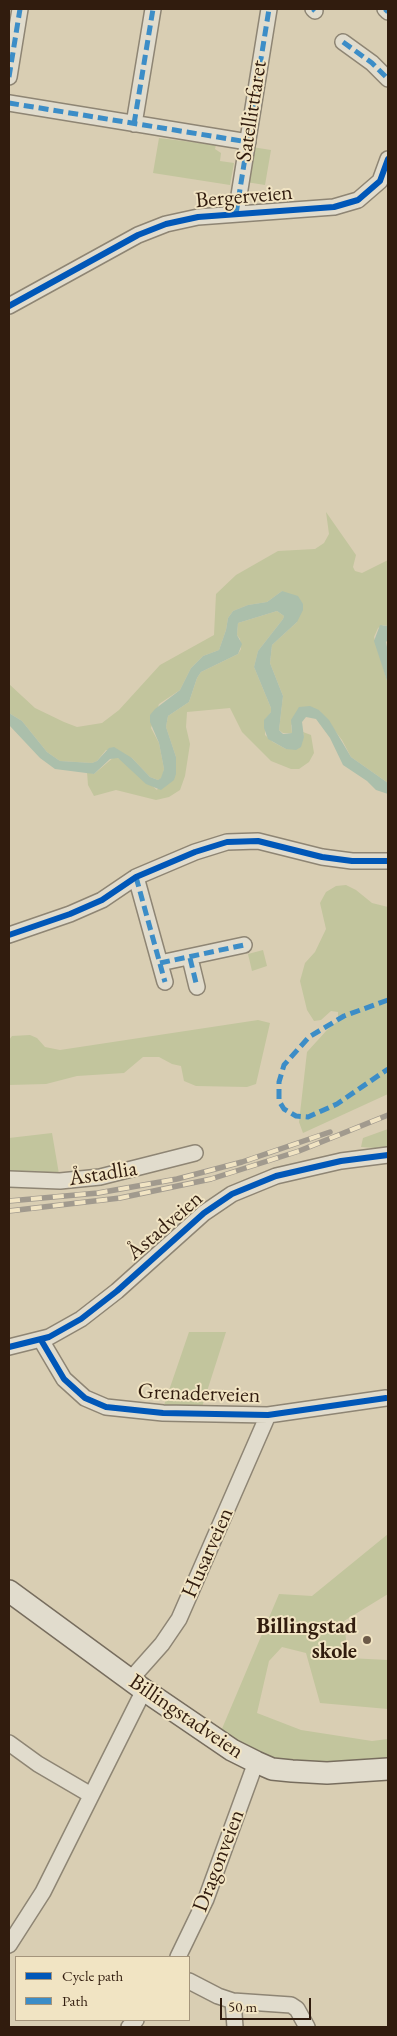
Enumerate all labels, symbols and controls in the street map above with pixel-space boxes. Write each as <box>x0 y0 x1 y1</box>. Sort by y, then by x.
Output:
street label: Satellittfaret <box>231 58 273 164</box>
street label: Bergerveien <box>194 180 294 214</box>
street label: Åstadlia <box>67 1156 139 1192</box>
street label: Åstadveien <box>121 1186 209 1266</box>
street label: Grenaderveien <box>137 1379 261 1409</box>
street label: Husarveien <box>176 1504 240 1602</box>
place label: Billingstad skole <box>256 1614 357 1665</box>
marker: Billingstad skole <box>361 1634 373 1646</box>
street label: Billingstadveien <box>124 1669 248 1765</box>
street label: Dragonveien <box>187 1806 251 1916</box>
legend <box>15 1956 190 2021</box>
text: Cycle path <box>62 1966 123 1985</box>
scale bar <box>222 1988 313 2020</box>
text: Path <box>62 1991 88 2010</box>
text: 50 m <box>228 1997 257 2016</box>

